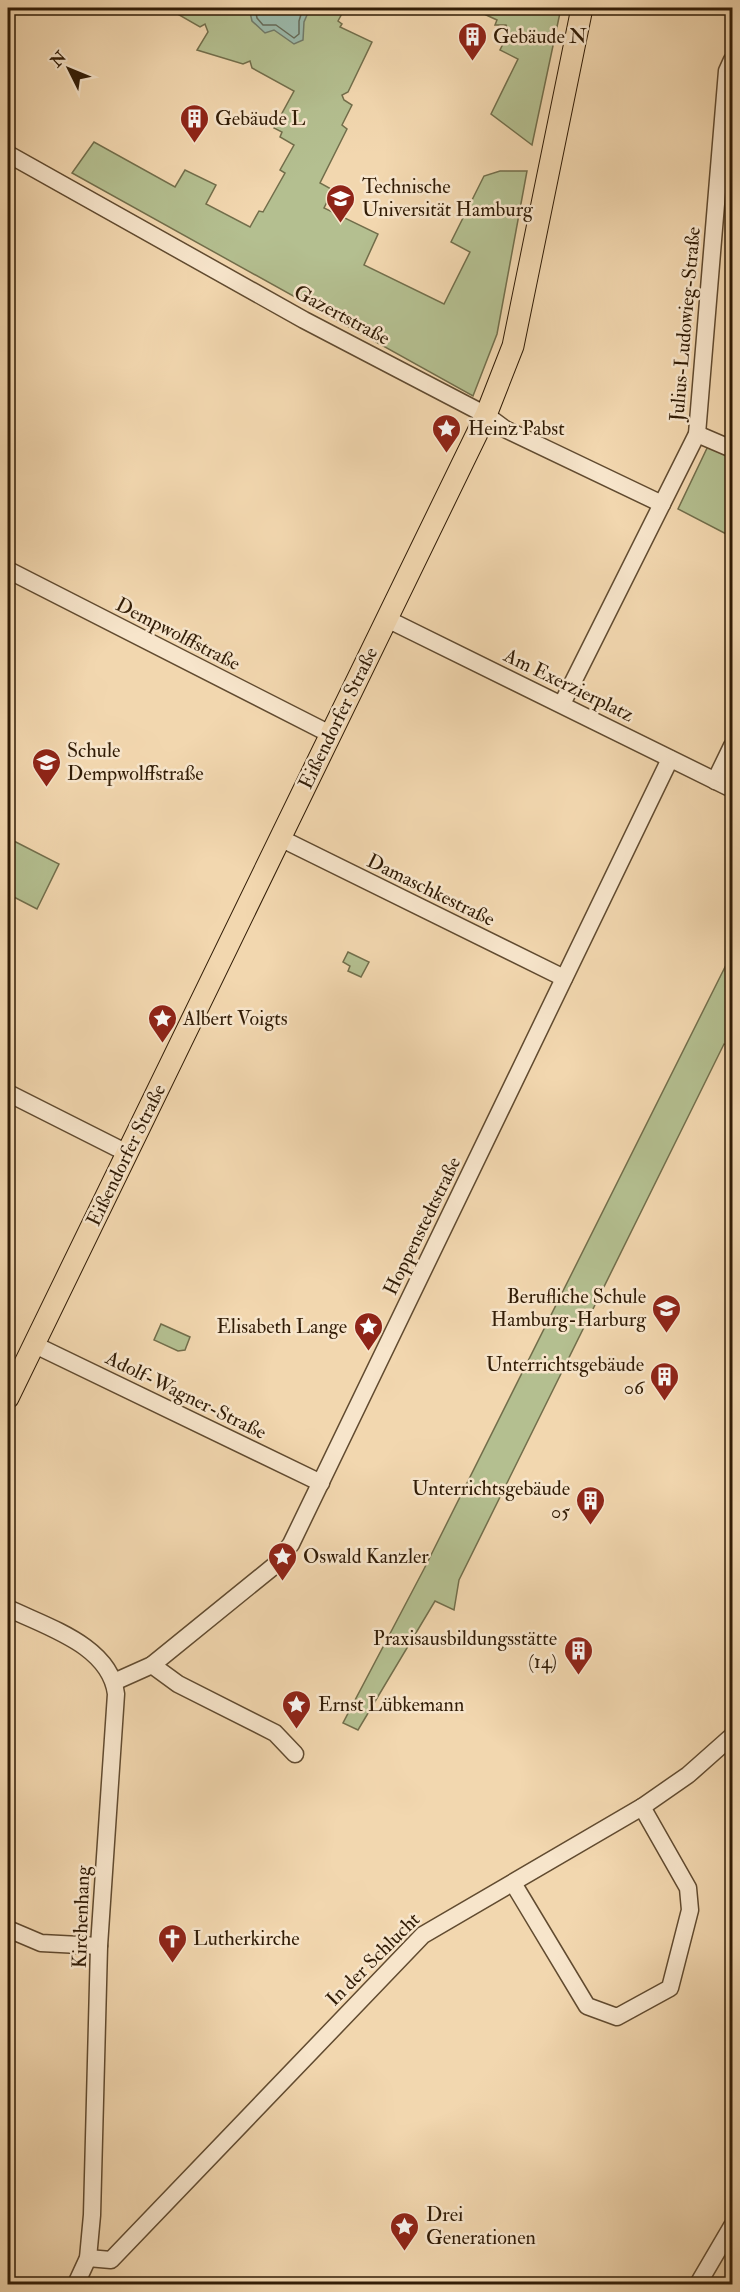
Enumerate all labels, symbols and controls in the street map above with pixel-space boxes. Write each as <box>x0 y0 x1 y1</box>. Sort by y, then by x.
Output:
building icon: Gebäude N <box>456 20 488 62</box>
place label: Gebäude N <box>493 24 587 49</box>
north arrow <box>39 39 99 99</box>
text: N <box>46 47 71 72</box>
building icon: Gebäude L <box>178 102 210 144</box>
place label: Gebäude L <box>215 106 306 131</box>
place label: Technische Universität Hamburg <box>362 174 534 222</box>
school or university icon: Technische Universität Hamburg <box>325 182 357 224</box>
street label: Julius-Ludowieg-Straße <box>664 226 706 423</box>
street label: Gazertstraße <box>290 279 394 351</box>
place icon: Heinz Pabst <box>431 412 463 454</box>
place label: Heinz Pabst <box>468 416 565 441</box>
street label: Dempwolffstraße <box>111 592 245 677</box>
street label: Am Exerzierplatz <box>499 642 638 728</box>
street label: Eißendorfer Straße <box>293 643 383 793</box>
place label: Schule Dempwolffstraße <box>67 738 204 787</box>
school or university icon: Schule Dempwolffstraße <box>30 746 62 788</box>
street label: Damaschkestraße <box>363 848 499 932</box>
place icon: Albert Voigts <box>146 1002 178 1044</box>
place label: Albert Voigts <box>182 1006 288 1031</box>
street label: Eißendorfer Straße <box>81 1080 171 1230</box>
street label: Hoppenstedtstraße <box>378 1153 467 1300</box>
place label: Berufliche Schule Hamburg-Harburg <box>491 1284 647 1332</box>
school or university icon: Berufliche Schule Hamburg-Harburg <box>651 1292 683 1334</box>
place icon: Elisabeth Lange <box>352 1310 384 1352</box>
place label: Elisabeth Lange <box>216 1314 347 1339</box>
street label: Adolf-Wagner-Straße <box>101 1345 270 1445</box>
place label: Unterrichtsgebäude 06 <box>486 1352 645 1400</box>
building icon: Unterrichtsgebäude 06 <box>649 1360 681 1402</box>
place label: Unterrichtsgebäude 05 <box>412 1476 570 1524</box>
building icon: Unterrichtsgebäude 05 <box>575 1484 607 1526</box>
place icon: Oswald Kanzler <box>266 1540 298 1582</box>
place label: Oswald Kanzler <box>303 1544 429 1569</box>
place label: Praxisausbildungsstätte (14) <box>373 1626 557 1674</box>
building icon: Praxisausbildungsstätte (14) <box>562 1634 594 1676</box>
place icon: Ernst Lübkemann <box>281 1688 313 1730</box>
place label: Ernst Lübkemann <box>318 1692 464 1717</box>
street label: Kirchenhang <box>67 1864 95 1969</box>
street label: In der Schlucht <box>321 1907 425 2011</box>
church icon: Lutherkirche <box>156 1922 188 1964</box>
place label: Lutherkirche <box>193 1926 300 1951</box>
place label: Drei Generationen <box>426 2202 536 2250</box>
place icon: Drei Generationen <box>389 2210 421 2252</box>

